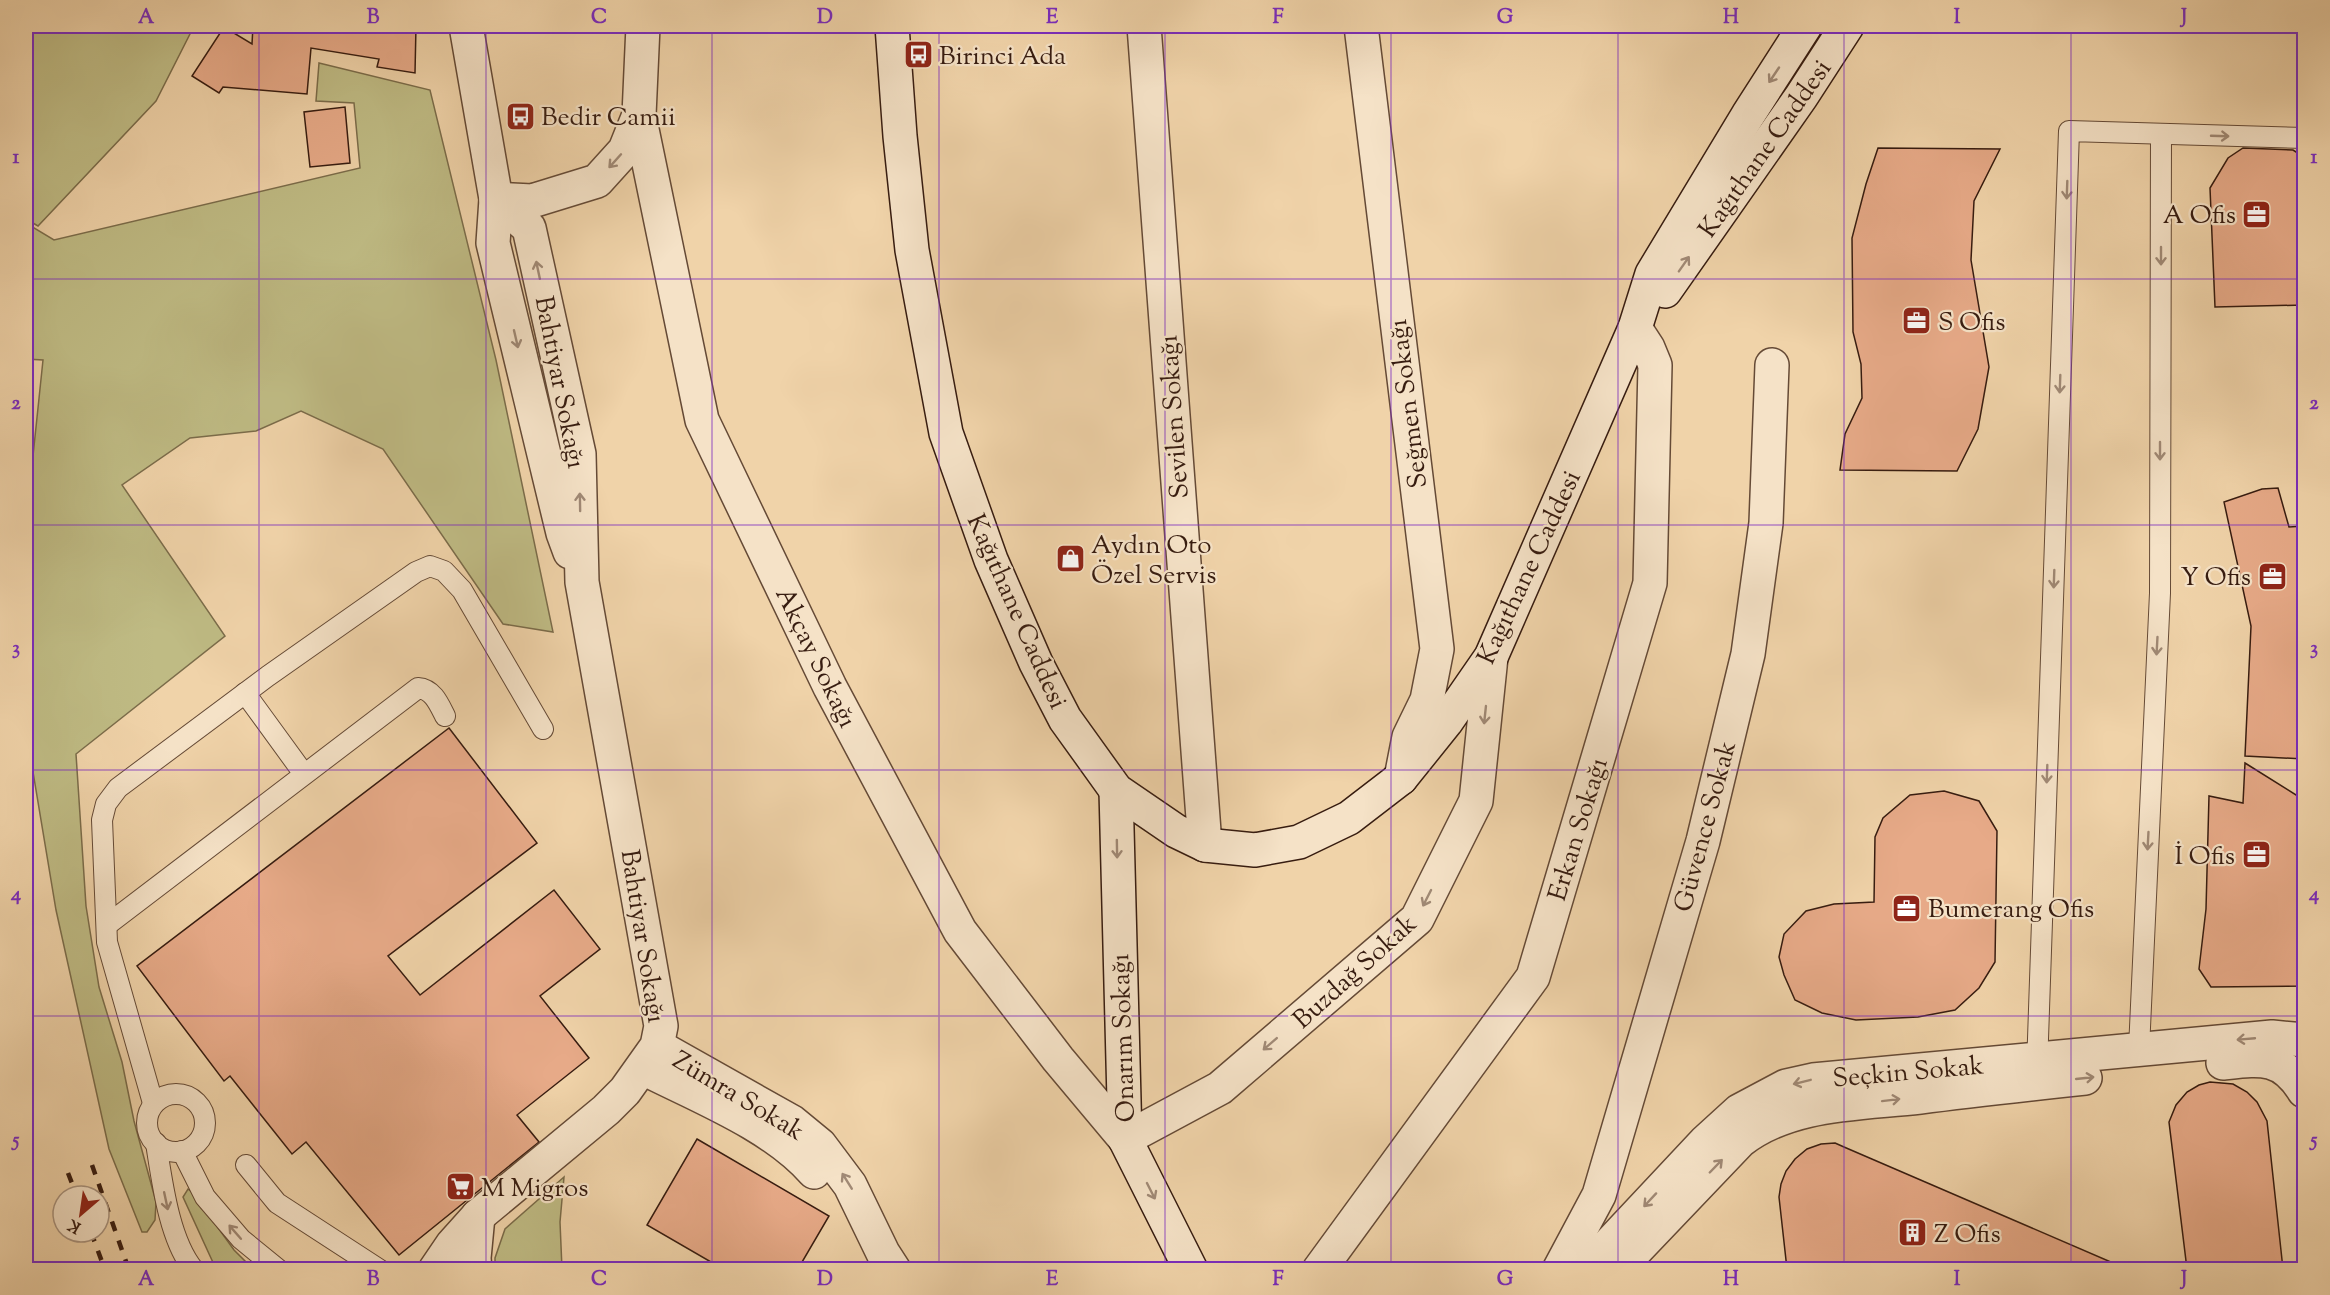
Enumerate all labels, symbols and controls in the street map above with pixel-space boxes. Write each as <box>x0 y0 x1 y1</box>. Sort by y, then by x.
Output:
text: A <box>138 4 155 33</box>
text: B <box>367 4 380 33</box>
text: C <box>591 4 607 33</box>
text: D <box>817 4 833 33</box>
text: E <box>1046 4 1059 33</box>
text: F <box>1272 4 1284 33</box>
text: G <box>1497 4 1514 33</box>
text: H <box>1723 4 1739 33</box>
text: I <box>1954 4 1961 33</box>
text: J <box>2179 4 2187 33</box>
bus stop icon: Birinci Ada <box>902 39 934 71</box>
place label: Birinci Ada <box>939 39 1066 76</box>
street label: Kağıthane Caddesi <box>1691 53 1841 246</box>
one-way arrow <box>1768 66 1780 83</box>
bus stop icon: Bedir Camii <box>504 100 536 132</box>
place label: Bedir Camii <box>541 100 676 137</box>
one-way arrow <box>2209 130 2229 142</box>
text: 1 <box>13 144 20 173</box>
text: 1 <box>2311 144 2318 173</box>
one-way arrow <box>608 153 622 168</box>
one-way arrow <box>2062 179 2073 199</box>
place label: A Ofis <box>2163 198 2236 235</box>
office icon: A Ofis <box>2241 198 2273 230</box>
one-way arrow <box>2155 245 2167 265</box>
one-way arrow <box>1678 257 1690 273</box>
one-way arrow <box>532 261 544 280</box>
street label: Bahtiyar Sokağı <box>524 293 593 472</box>
office icon: S Ofis <box>1901 305 1933 337</box>
place label: S Ofis <box>1938 305 2006 342</box>
street label: Seğmen Sokağı <box>1381 317 1438 490</box>
one-way arrow <box>511 329 523 348</box>
street label: Sevilen Sokağı <box>1151 334 1200 500</box>
one-way arrow <box>2055 374 2066 394</box>
text: 2 <box>11 390 21 419</box>
text: 2 <box>2309 390 2319 419</box>
one-way arrow <box>2154 440 2166 460</box>
street label: Kağıthane Caddesi <box>1469 465 1591 671</box>
one-way arrow <box>574 493 586 513</box>
street label: Kağıthane Caddesi <box>956 509 1075 716</box>
place label: Aydın Oto Özel Servis <box>1091 528 1216 595</box>
shop icon: Aydın Oto Özel Servis <box>1054 543 1086 575</box>
place label: Y Ofis <box>2180 560 2251 597</box>
office icon: Y Ofis <box>2256 560 2288 592</box>
one-way arrow <box>2048 569 2059 589</box>
street label: Akçay Sokağı <box>765 582 865 735</box>
text: 3 <box>12 635 20 664</box>
one-way arrow <box>2152 635 2163 655</box>
text: 3 <box>2310 635 2318 664</box>
one-way arrow <box>1479 705 1490 725</box>
street label: Güvence Sokak <box>1666 737 1747 916</box>
street label: Erkan Sokağı <box>1540 754 1619 906</box>
one-way arrow <box>2041 764 2053 784</box>
one-way arrow <box>2143 830 2154 850</box>
one-way arrow <box>1111 838 1123 858</box>
place label: İ Ofis <box>2174 839 2235 876</box>
office icon: İ Ofis <box>2240 839 2272 871</box>
street label: Bahtiyar Sokağı <box>610 847 673 1026</box>
text: 4 <box>10 881 21 910</box>
text: 4 <box>2308 881 2319 910</box>
one-way arrow <box>1421 889 1432 907</box>
office icon: Bumerang Ofis <box>1891 892 1923 924</box>
place label: Bumerang Ofis <box>1928 892 2094 929</box>
street label: Buzdağ Sokak <box>1285 907 1426 1039</box>
street label: Onarım Sokağı <box>1103 953 1146 1123</box>
one-way arrow <box>2237 1034 2257 1045</box>
one-way arrow <box>1262 1038 1278 1051</box>
street label: Zümra Sokak <box>665 1043 811 1151</box>
street label: Seçkin Sokak <box>1831 1048 1985 1099</box>
one-way arrow <box>2075 1072 2095 1083</box>
one-way arrow <box>1792 1077 1811 1089</box>
one-way arrow <box>1881 1094 1901 1105</box>
text: 5 <box>11 1127 20 1156</box>
text: 5 <box>2309 1127 2318 1156</box>
one-way arrow <box>1708 1159 1723 1174</box>
supermarket icon: M Migros <box>444 1171 476 1203</box>
place label: M Migros <box>481 1171 588 1208</box>
one-way arrow <box>841 1172 854 1189</box>
one-way arrow <box>1145 1182 1157 1199</box>
north arrow <box>51 1184 111 1244</box>
one-way arrow <box>161 1190 172 1210</box>
one-way arrow <box>1643 1193 1658 1208</box>
text: K <box>64 1212 86 1238</box>
building icon: Z Ofis <box>1897 1217 1929 1249</box>
place label: Z Ofis <box>1934 1217 2001 1254</box>
one-way arrow <box>228 1225 242 1240</box>
text: A <box>138 1266 155 1295</box>
text: B <box>367 1266 380 1295</box>
text: C <box>591 1266 607 1295</box>
text: D <box>817 1266 833 1295</box>
text: E <box>1046 1266 1059 1295</box>
text: F <box>1272 1266 1284 1295</box>
text: G <box>1497 1266 1514 1295</box>
text: H <box>1723 1266 1739 1295</box>
text: I <box>1954 1266 1961 1295</box>
text: J <box>2179 1266 2187 1295</box>

